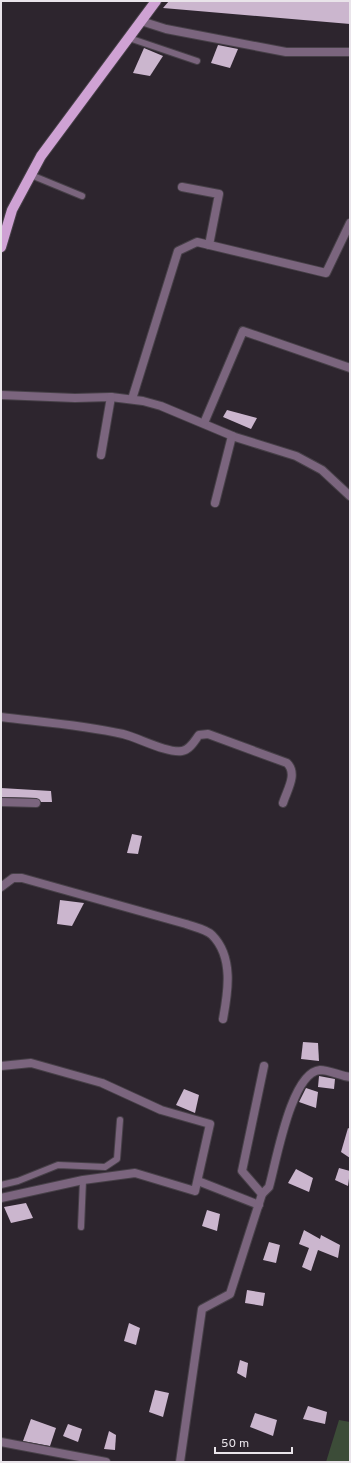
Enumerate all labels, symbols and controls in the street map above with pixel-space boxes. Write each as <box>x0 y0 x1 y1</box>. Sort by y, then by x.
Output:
scale bar <box>215 1429 292 1455</box>
text: 50 m <box>221 1436 249 1452</box>

